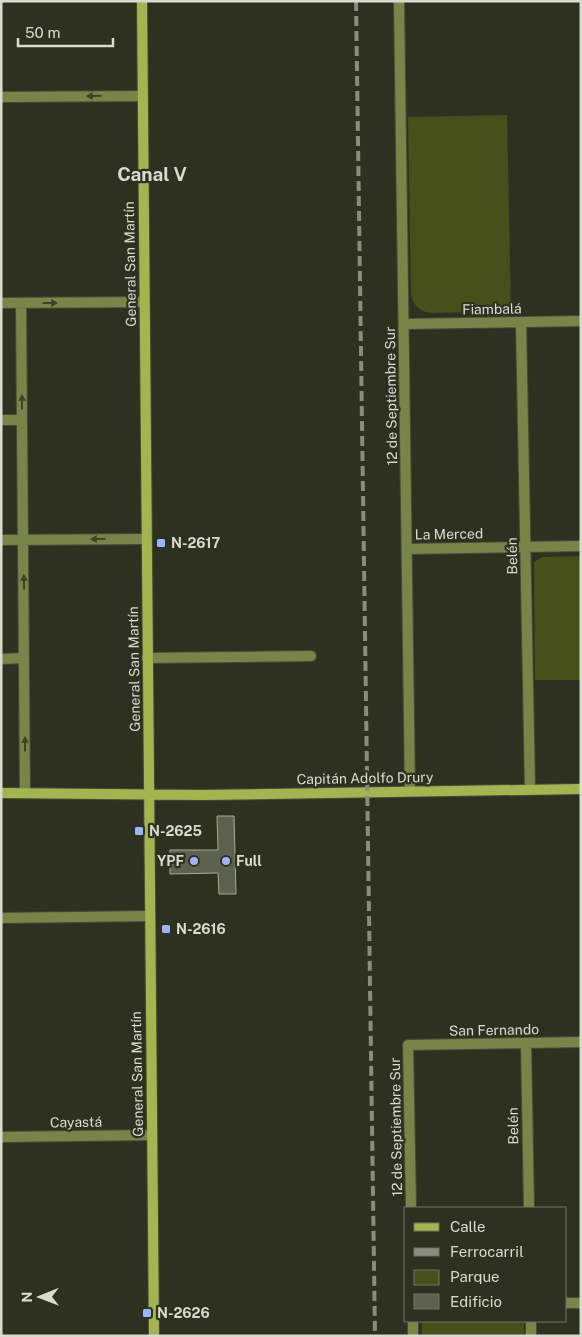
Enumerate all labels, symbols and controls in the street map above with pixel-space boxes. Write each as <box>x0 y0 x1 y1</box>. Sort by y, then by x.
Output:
scale bar <box>18 15 112 47</box>
text: 50 m <box>25 24 60 41</box>
one-way arrow <box>85 92 101 100</box>
district label: Canal V <box>117 163 187 185</box>
street label: General San Martín <box>121 201 139 327</box>
one-way arrow <box>42 299 58 307</box>
street label: Fiambalá <box>462 300 522 318</box>
street label: 12 de Septiembre Sur <box>382 326 400 466</box>
one-way arrow <box>18 394 26 410</box>
street label: La Merced <box>415 525 483 543</box>
one-way arrow <box>89 535 105 543</box>
place label: N-2617 <box>171 535 221 551</box>
marker: N-2617 <box>155 537 167 549</box>
street label: Belén <box>504 537 520 575</box>
one-way arrow <box>19 573 27 589</box>
street label: General San Martín <box>125 606 143 732</box>
one-way arrow <box>21 736 29 752</box>
street label: Capitán Adolfo Drury <box>296 769 434 787</box>
place label: N-2625 <box>149 823 202 839</box>
marker: N-2625 <box>133 825 145 837</box>
place label: YPF <box>157 853 184 869</box>
place label: Full <box>236 853 262 869</box>
marker: YPF <box>188 855 200 867</box>
marker: Full <box>220 855 232 867</box>
place label: N-2616 <box>176 921 226 937</box>
marker: N-2616 <box>160 923 172 935</box>
street label: General San Martín <box>128 1011 146 1137</box>
street label: San Fernando <box>449 1021 539 1039</box>
street label: 12 de Septiembre Sur <box>387 1057 405 1197</box>
street label: Belén <box>505 1107 521 1145</box>
street label: Cayastá <box>50 1114 102 1130</box>
legend <box>404 1207 567 1322</box>
text: Calle <box>450 1218 486 1235</box>
text: Ferrocarril <box>450 1243 524 1260</box>
text: Parque <box>450 1268 500 1285</box>
north arrow <box>15 1272 65 1322</box>
text: N <box>19 1292 35 1303</box>
text: Edificio <box>450 1293 502 1310</box>
place label: N-2626 <box>157 1305 210 1321</box>
marker: N-2626 <box>141 1307 153 1319</box>

